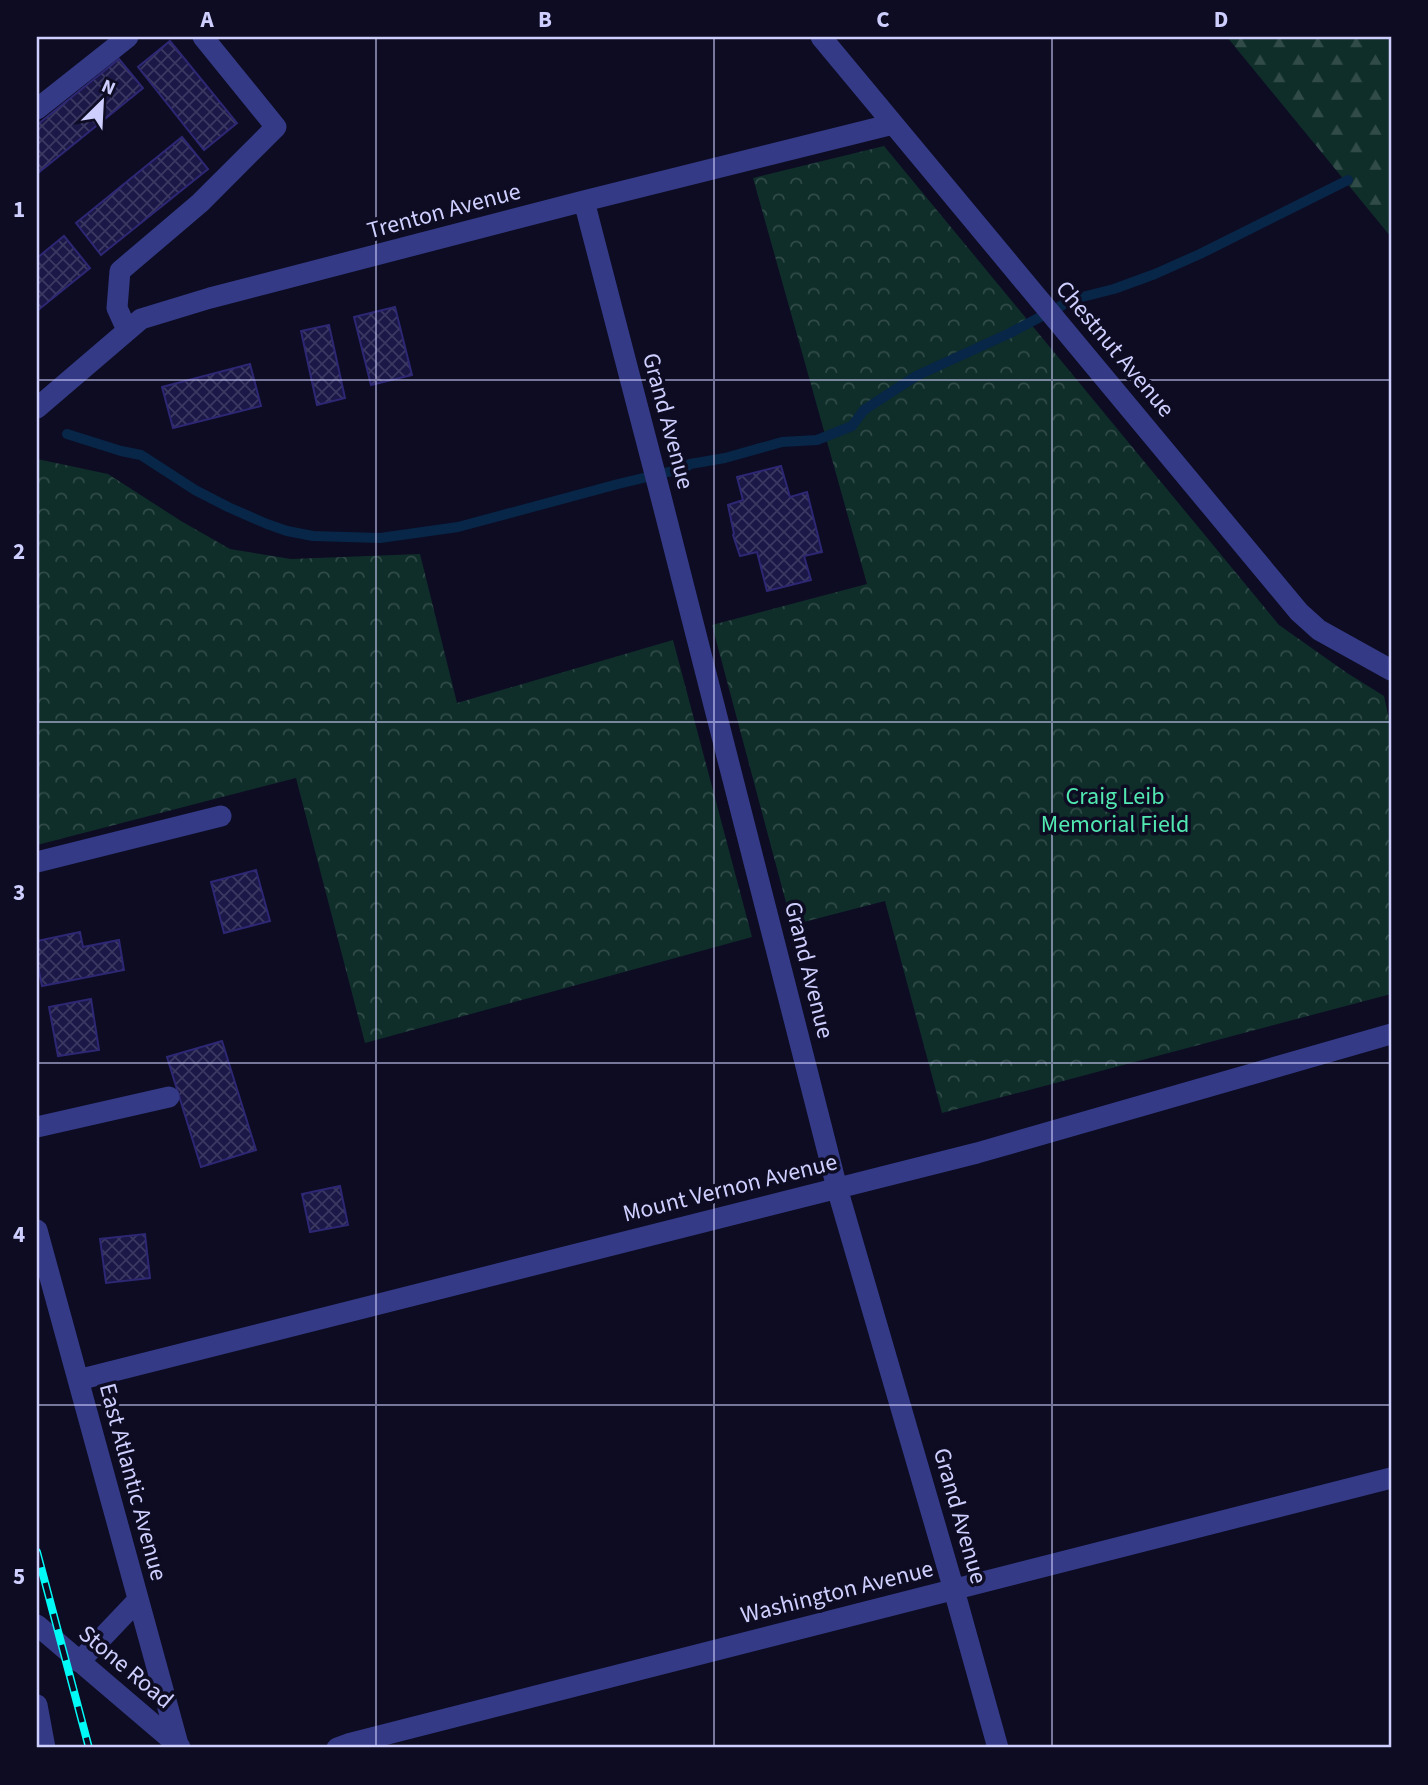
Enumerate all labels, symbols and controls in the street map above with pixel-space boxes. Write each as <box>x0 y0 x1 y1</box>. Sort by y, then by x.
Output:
text: A <box>199 3 214 36</box>
text: B <box>538 3 552 36</box>
text: C <box>876 3 890 36</box>
text: D <box>1214 3 1228 36</box>
north arrow <box>66 66 136 136</box>
text: N <box>97 73 120 103</box>
street label: Trenton Avenue <box>363 174 525 248</box>
text: 1 <box>13 193 25 226</box>
street label: Chestnut Avenue <box>1047 273 1183 425</box>
street label: Grand Avenue <box>633 349 703 493</box>
text: 2 <box>13 535 25 568</box>
park label: Craig Leib Memorial Field <box>1041 779 1189 842</box>
text: 3 <box>13 876 25 909</box>
street label: Grand Avenue <box>775 898 843 1042</box>
street label: Mount Vernon Avenue <box>619 1144 841 1232</box>
text: 4 <box>13 1218 25 1251</box>
street label: East Atlantic Avenue <box>90 1379 176 1585</box>
street label: Grand Avenue <box>924 1444 996 1588</box>
street label: Washington Avenue <box>737 1551 937 1633</box>
text: 5 <box>13 1560 25 1593</box>
street label: Stone Road <box>71 1617 181 1717</box>

